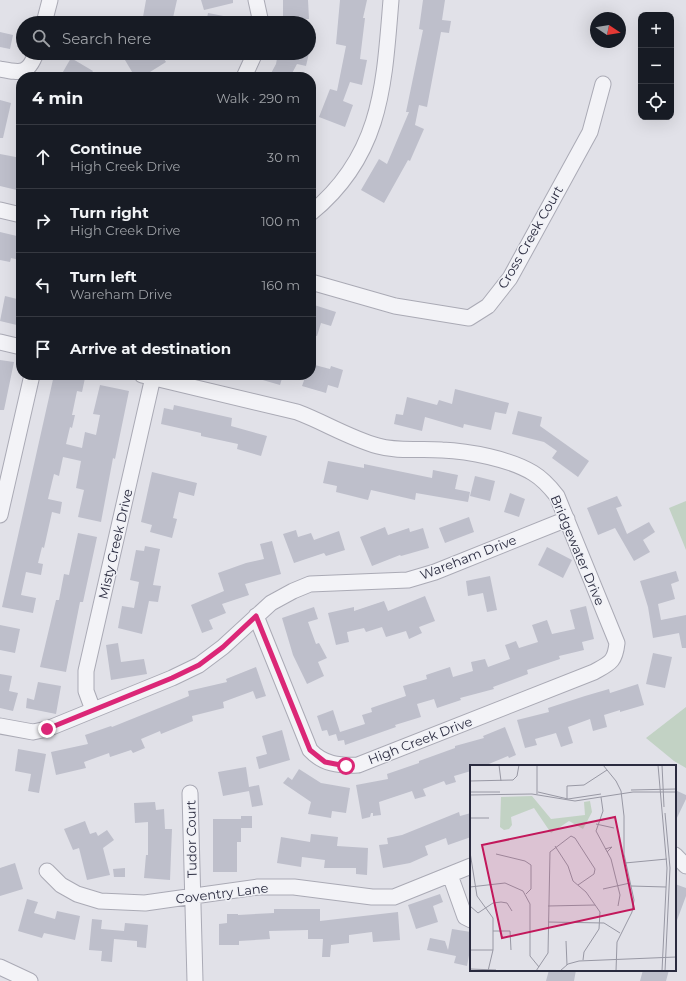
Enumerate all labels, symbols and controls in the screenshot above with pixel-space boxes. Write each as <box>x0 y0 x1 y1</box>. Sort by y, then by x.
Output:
north arrow <box>590 12 626 48</box>
map controls <box>638 12 674 120</box>
button: + <box>638 12 674 48</box>
search box <box>16 16 316 60</box>
icon: search <box>30 27 52 49</box>
text: Search here <box>62 29 151 48</box>
button: − <box>638 48 674 84</box>
button: locate <box>638 84 674 120</box>
text: 4 min <box>32 88 83 108</box>
text: Walk · 290 m <box>216 90 300 106</box>
text: Continue <box>70 139 142 158</box>
icon: ahead <box>32 146 54 168</box>
text: 30 m <box>267 149 300 165</box>
text: High Creek Drive <box>70 158 180 174</box>
street label: Cross Creek Court <box>494 183 566 291</box>
text: Turn right <box>70 203 149 222</box>
icon: right <box>32 210 54 232</box>
text: 100 m <box>261 213 300 229</box>
text: High Creek Drive <box>70 222 180 238</box>
text: Turn left <box>70 267 137 286</box>
icon: left <box>32 274 54 296</box>
text: 160 m <box>262 277 300 293</box>
text: Wareham Drive <box>70 286 172 302</box>
icon: arrive <box>32 338 54 360</box>
text: Arrive at destination <box>70 339 231 358</box>
street label: Misty Creek Drive <box>95 487 136 601</box>
street label: Bridgewater Drive <box>548 492 609 608</box>
street label: Wareham Drive <box>418 531 519 583</box>
street label: High Creek Drive <box>366 713 475 767</box>
route end <box>38 720 56 738</box>
route start <box>337 757 355 775</box>
inset map <box>470 765 676 971</box>
street label: Tudor Court <box>182 800 200 878</box>
street label: Coventry Lane <box>175 879 269 907</box>

